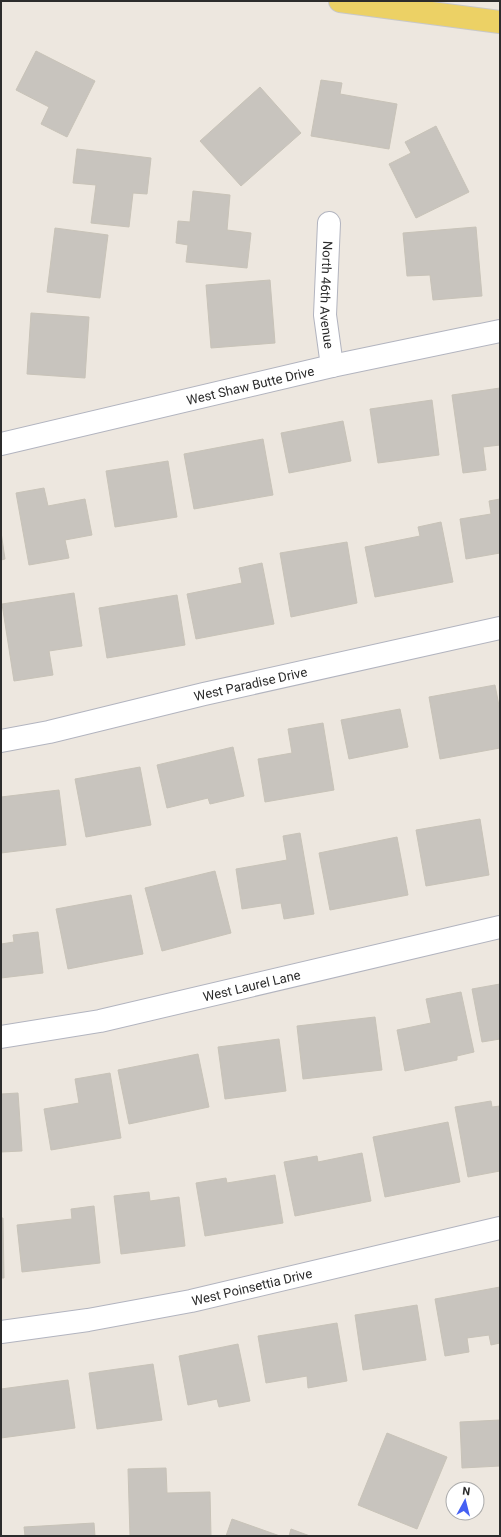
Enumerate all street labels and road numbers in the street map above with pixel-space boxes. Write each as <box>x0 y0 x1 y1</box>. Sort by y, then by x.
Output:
street label: North 46th Avenue <box>317 241 337 350</box>
street label: West Shaw Butte Drive <box>185 363 316 408</box>
street label: West Paradise Drive <box>192 664 309 704</box>
street label: West Laurel Lane <box>201 967 302 1004</box>
street label: West Poinsettia Drive <box>190 1265 314 1308</box>

